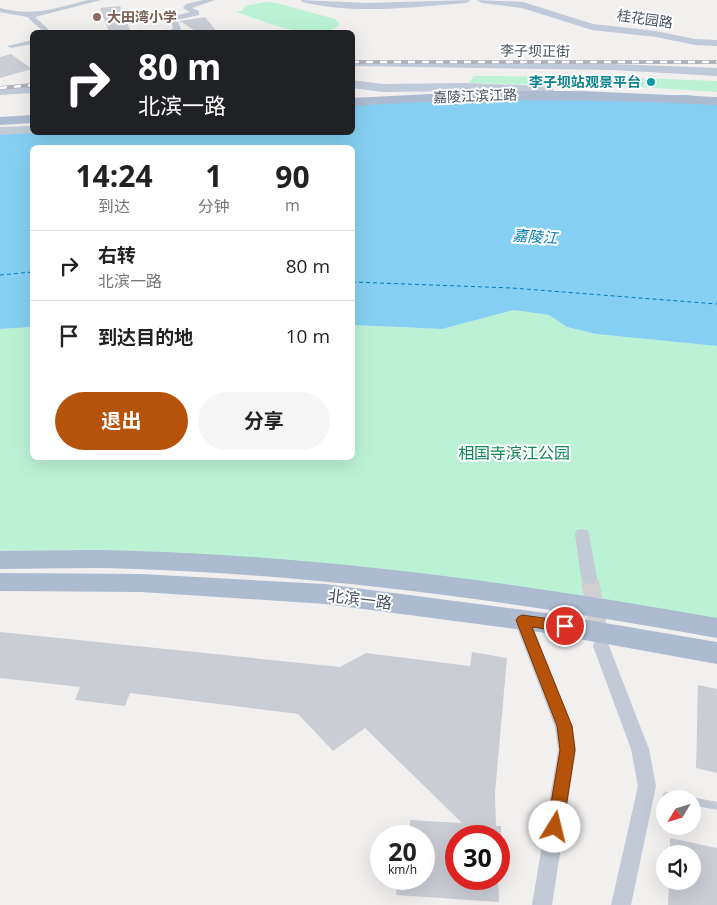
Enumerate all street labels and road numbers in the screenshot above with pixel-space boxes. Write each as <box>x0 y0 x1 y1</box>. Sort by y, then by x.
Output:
street label: 桂花园路 <box>616 5 674 32</box>
street label: 李子坝正街 <box>500 40 570 61</box>
street label: 嘉陵江滨江路 <box>433 85 517 106</box>
street label: 北滨一路 <box>327 584 393 614</box>

